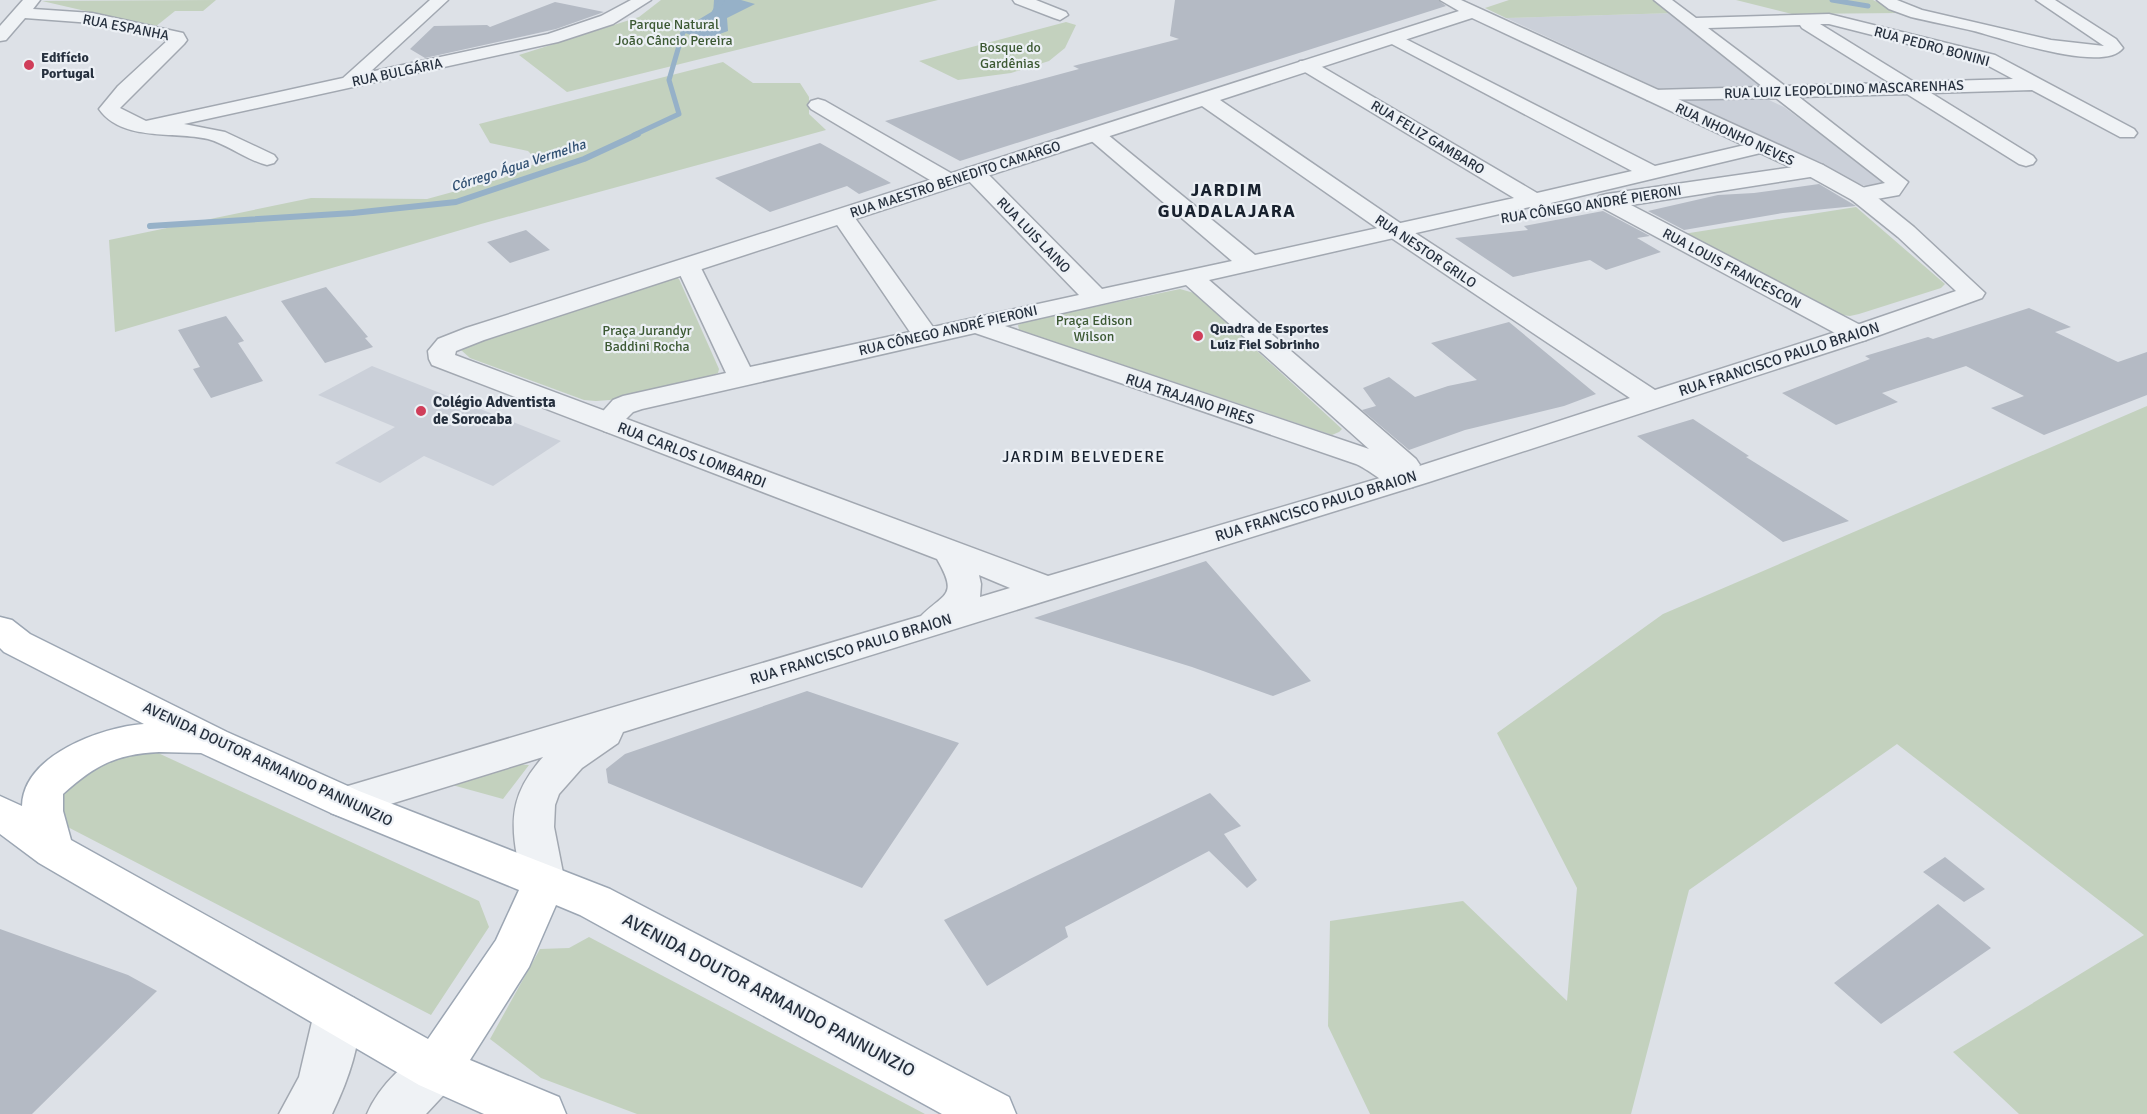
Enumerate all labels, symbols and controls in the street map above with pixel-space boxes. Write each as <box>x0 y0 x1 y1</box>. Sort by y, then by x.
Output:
street label: RUA ESPANHA <box>81 11 171 44</box>
park label: Parque Natural João Câncio Pereira <box>615 16 733 49</box>
street label: RUA PEDRO BONINI <box>1872 23 1992 70</box>
park label: Bosque do Gardênias <box>979 39 1041 72</box>
place label: Edifício Portugal <box>41 49 95 82</box>
street label: RUA BULGÁRIA <box>350 54 444 90</box>
marker: Edifício Portugal <box>22 58 36 72</box>
street label: RUA LUIZ LEOPOLDINO MASCARENHAS <box>1724 77 1964 102</box>
street label: RUA FELIZ GAMBARO <box>1368 97 1488 178</box>
street label: RUA NHONHO NEVES <box>1672 99 1797 170</box>
water label: Córrego Água Vermelha <box>449 135 588 195</box>
street label: RUA MAESTRO BENEDITO CAMARGO <box>848 137 1063 222</box>
district label: JARDIM GUADALAJARA <box>1158 179 1296 222</box>
street label: RUA CÔNEGO ANDRÉ PIERONI <box>1500 182 1683 227</box>
street label: RUA LUIS LAINO <box>993 194 1074 277</box>
street label: RUA NESTOR GRILO <box>1372 211 1480 292</box>
street label: RUA LOUIS FRANCESCON <box>1660 225 1804 312</box>
street label: RUA CÔNEGO ANDRÉ PIERONI <box>857 302 1039 359</box>
park label: Praça Edison Wilson <box>1056 312 1132 345</box>
street label: RUA FRANCISCO PAULO BRAION <box>1676 318 1882 400</box>
place label: Quadra de Esportes Luiz Fiel Sobrinho <box>1210 320 1328 353</box>
park label: Praça Jurandyr Baddini Rocha <box>602 322 693 355</box>
marker: Quadra de Esportes Luiz Fiel Sobrinho <box>1191 329 1205 343</box>
street label: RUA TRAJANO PIRES <box>1123 370 1257 428</box>
place label: Colégio Adventista de Sorocaba <box>433 393 556 428</box>
marker: Colégio Adventista de Sorocaba <box>414 404 428 418</box>
street label: RUA CARLOS LOMBARDI <box>615 418 769 492</box>
district label: JARDIM BELVEDERE <box>1002 447 1166 467</box>
street label: RUA FRANCISCO PAULO BRAION <box>1213 467 1419 545</box>
street label: RUA FRANCISCO PAULO BRAION <box>748 610 954 688</box>
street label: AVENIDA DOUTOR ARMANDO PANNUNZIO <box>140 698 396 830</box>
street label: AVENIDA DOUTOR ARMANDO PANNUNZIO <box>619 908 919 1082</box>

